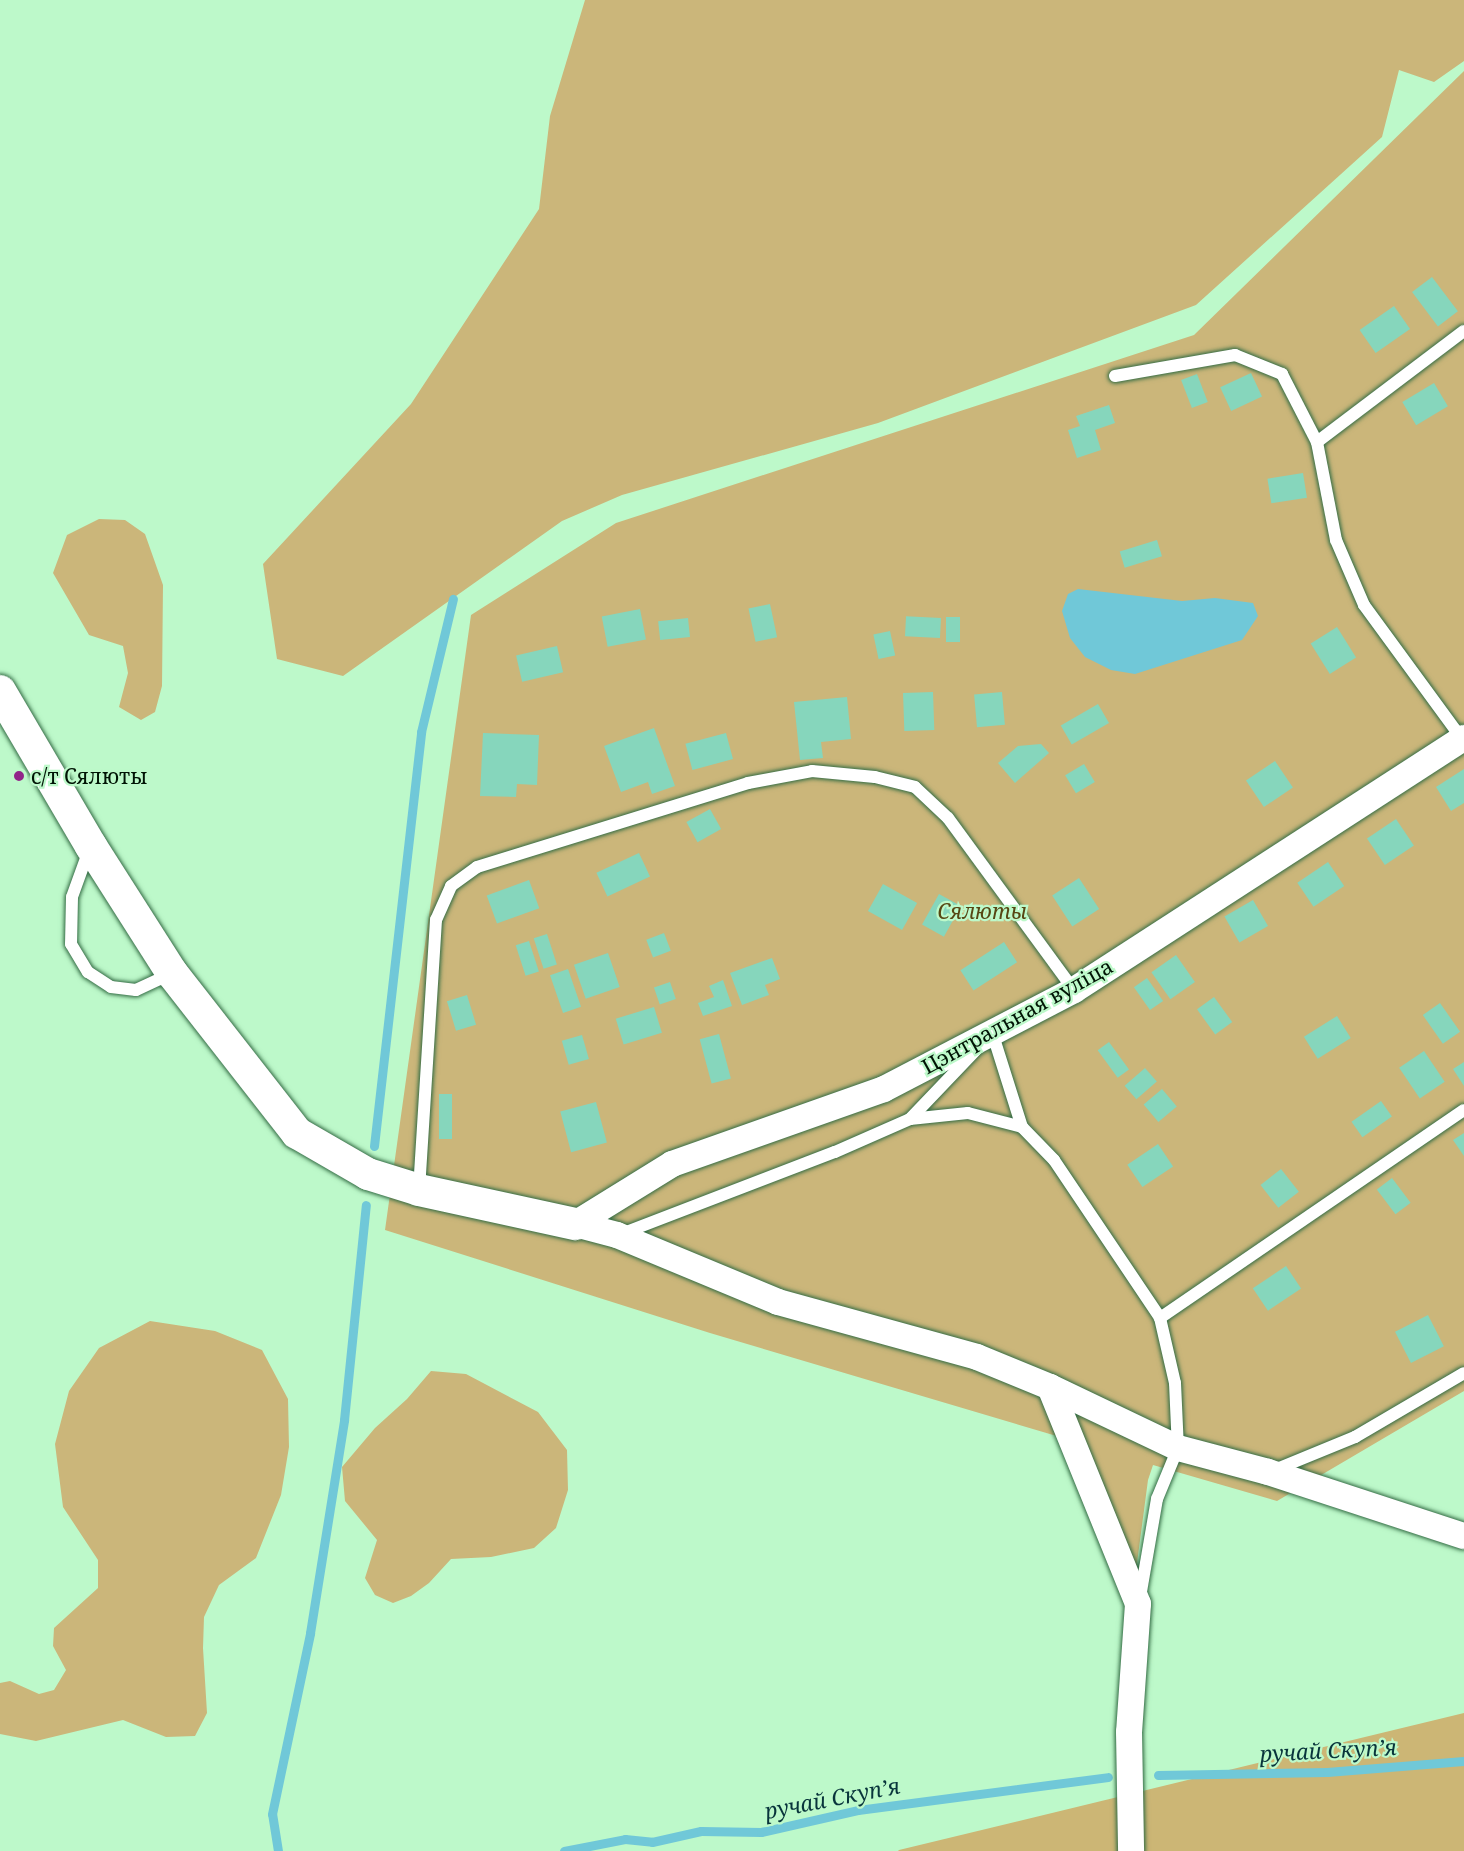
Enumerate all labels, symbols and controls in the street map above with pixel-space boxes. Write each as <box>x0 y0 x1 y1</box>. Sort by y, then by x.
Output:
place label: с/т Сялюты <box>31 763 147 789</box>
marker: с/т Сялюты <box>12 769 26 783</box>
park label: Сялюты <box>937 898 1027 924</box>
street label: Цэнтральная вуліца <box>917 953 1117 1079</box>
water label: ручай Скупʼя <box>1259 1733 1397 1767</box>
water label: ручай Скупʼя <box>762 1772 902 1824</box>

